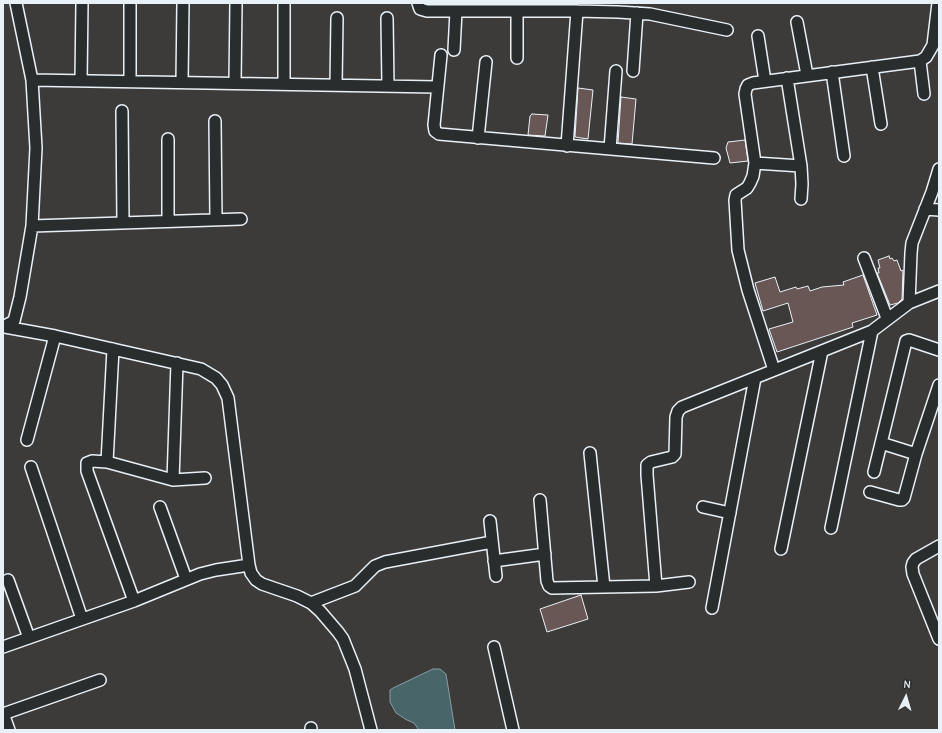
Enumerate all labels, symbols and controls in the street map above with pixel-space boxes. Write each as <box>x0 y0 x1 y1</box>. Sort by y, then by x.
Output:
north arrow <box>886 677 926 717</box>
text: N <box>903 678 911 691</box>

